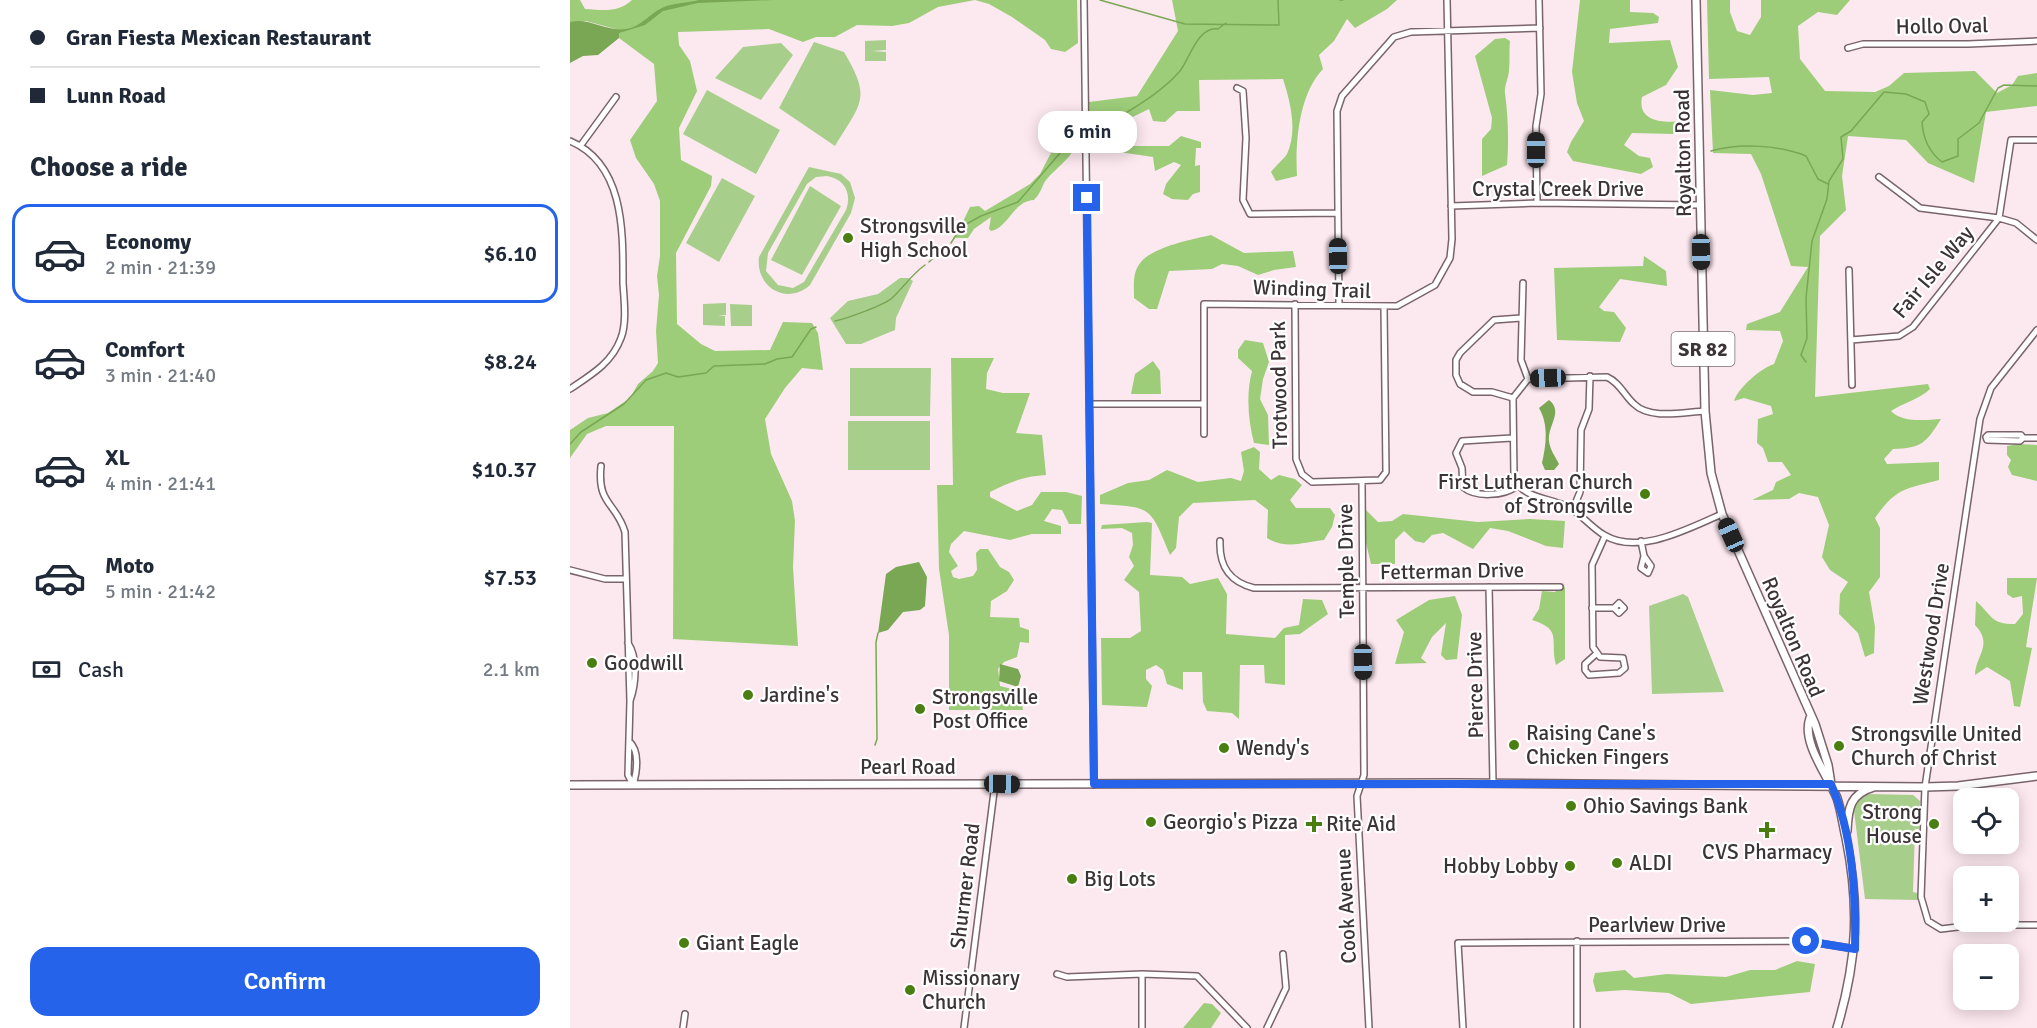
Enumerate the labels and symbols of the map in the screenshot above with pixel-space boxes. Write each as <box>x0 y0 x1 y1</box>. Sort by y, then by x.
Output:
street label: Hollo Oval <box>1895 12 1989 40</box>
street label: Royalton Road <box>1669 89 1697 217</box>
callout: 6 min <box>1038 111 1136 153</box>
car <box>1527 132 1545 168</box>
street label: Crystal Creek Drive <box>1472 176 1644 202</box>
route end <box>1073 184 1100 211</box>
place label: Strongsville High School <box>860 213 968 263</box>
street label: Fair Isle Way <box>1887 220 1979 324</box>
marker: Strongsville High School <box>841 231 855 245</box>
car <box>1692 234 1710 270</box>
car <box>1329 238 1347 274</box>
street label: Winding Trail <box>1252 274 1372 304</box>
street label: Trotwood Park <box>1265 320 1293 449</box>
road number: SR 82 <box>1672 332 1734 366</box>
car <box>1530 368 1566 388</box>
place label: First Lutheran Church of Strongsville <box>1438 469 1633 519</box>
marker: First Lutheran Church of Strongsville <box>1638 487 1652 501</box>
street label: Temple Drive <box>1332 503 1360 619</box>
car <box>1715 515 1747 555</box>
street label: Fetterman Drive <box>1380 557 1524 585</box>
street label: Westwood Drive <box>1907 561 1955 707</box>
street label: Royalton Road <box>1756 573 1830 701</box>
street label: Pierce Drive <box>1461 631 1489 739</box>
car <box>1354 644 1372 680</box>
place label: Goodwill <box>604 650 684 676</box>
marker: Goodwill <box>585 656 599 670</box>
place label: Jardine's <box>760 682 839 708</box>
place label: Strongsville Post Office <box>932 684 1038 734</box>
marker: Jardine's <box>741 688 755 702</box>
marker: Strongsville Post Office <box>913 702 927 716</box>
place label: Raising Cane's Chicken Fingers <box>1526 720 1669 770</box>
place label: Strongsville United Church of Christ <box>1851 721 2022 771</box>
place label: Wendy's <box>1236 735 1309 761</box>
marker: Raising Cane's Chicken Fingers <box>1507 738 1521 752</box>
marker: Strongsville United Church of Christ <box>1832 739 1846 753</box>
marker: Wendy's <box>1217 741 1231 755</box>
street label: Pearl Road <box>860 754 956 780</box>
car <box>984 775 1020 793</box>
place label: Ohio Savings Bank <box>1583 793 1749 819</box>
marker: Ohio Savings Bank <box>1564 799 1578 813</box>
place label: Strong House <box>1862 799 1922 849</box>
place label: Georgio's Pizza <box>1163 809 1298 835</box>
place label: Rite Aid <box>1326 811 1396 837</box>
marker: Georgio's Pizza <box>1144 815 1158 829</box>
marker: Rite Aid <box>1307 817 1321 831</box>
marker: Strong House <box>1927 817 1941 831</box>
street label: Shurmer Road <box>944 821 986 951</box>
marker: CVS Pharmacy <box>1760 823 1774 837</box>
place label: CVS Pharmacy <box>1702 839 1832 865</box>
street label: Cook Avenue <box>1330 848 1362 964</box>
place label: ALDI <box>1629 850 1672 876</box>
place label: Hobby Lobby <box>1443 853 1558 879</box>
marker: ALDI <box>1610 856 1624 870</box>
marker: Hobby Lobby <box>1563 859 1577 873</box>
place label: Big Lots <box>1084 866 1156 892</box>
marker: Big Lots <box>1065 872 1079 886</box>
street label: Pearlview Drive <box>1588 912 1726 938</box>
route start <box>1792 927 1819 954</box>
place label: Giant Eagle <box>696 930 799 956</box>
marker: Giant Eagle <box>677 936 691 950</box>
place label: Missionary Church <box>922 965 1020 1015</box>
marker: Missionary Church <box>903 983 917 997</box>

